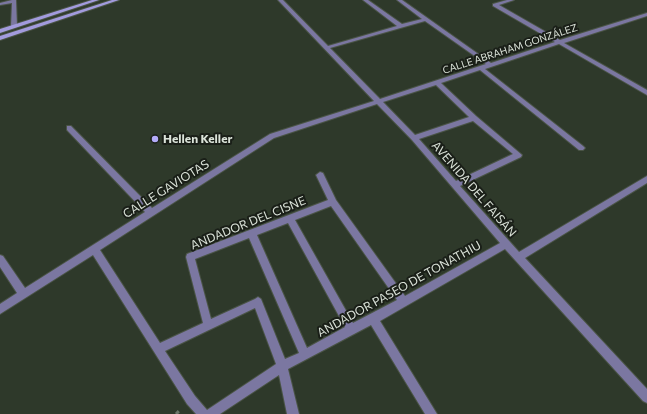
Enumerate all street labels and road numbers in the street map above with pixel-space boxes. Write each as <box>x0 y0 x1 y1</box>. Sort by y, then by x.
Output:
street label: CALLE ABRAHAM GONZÁLEZ <box>441 22 579 76</box>
street label: AVENIDA DEL FAISÁN <box>429 138 519 240</box>
street label: CALLE GAVIOTAS <box>120 157 212 221</box>
street label: ANDADOR DEL CISNE <box>188 193 308 253</box>
street label: ANDADOR PASEO DE TONATHIU <box>315 238 483 340</box>

